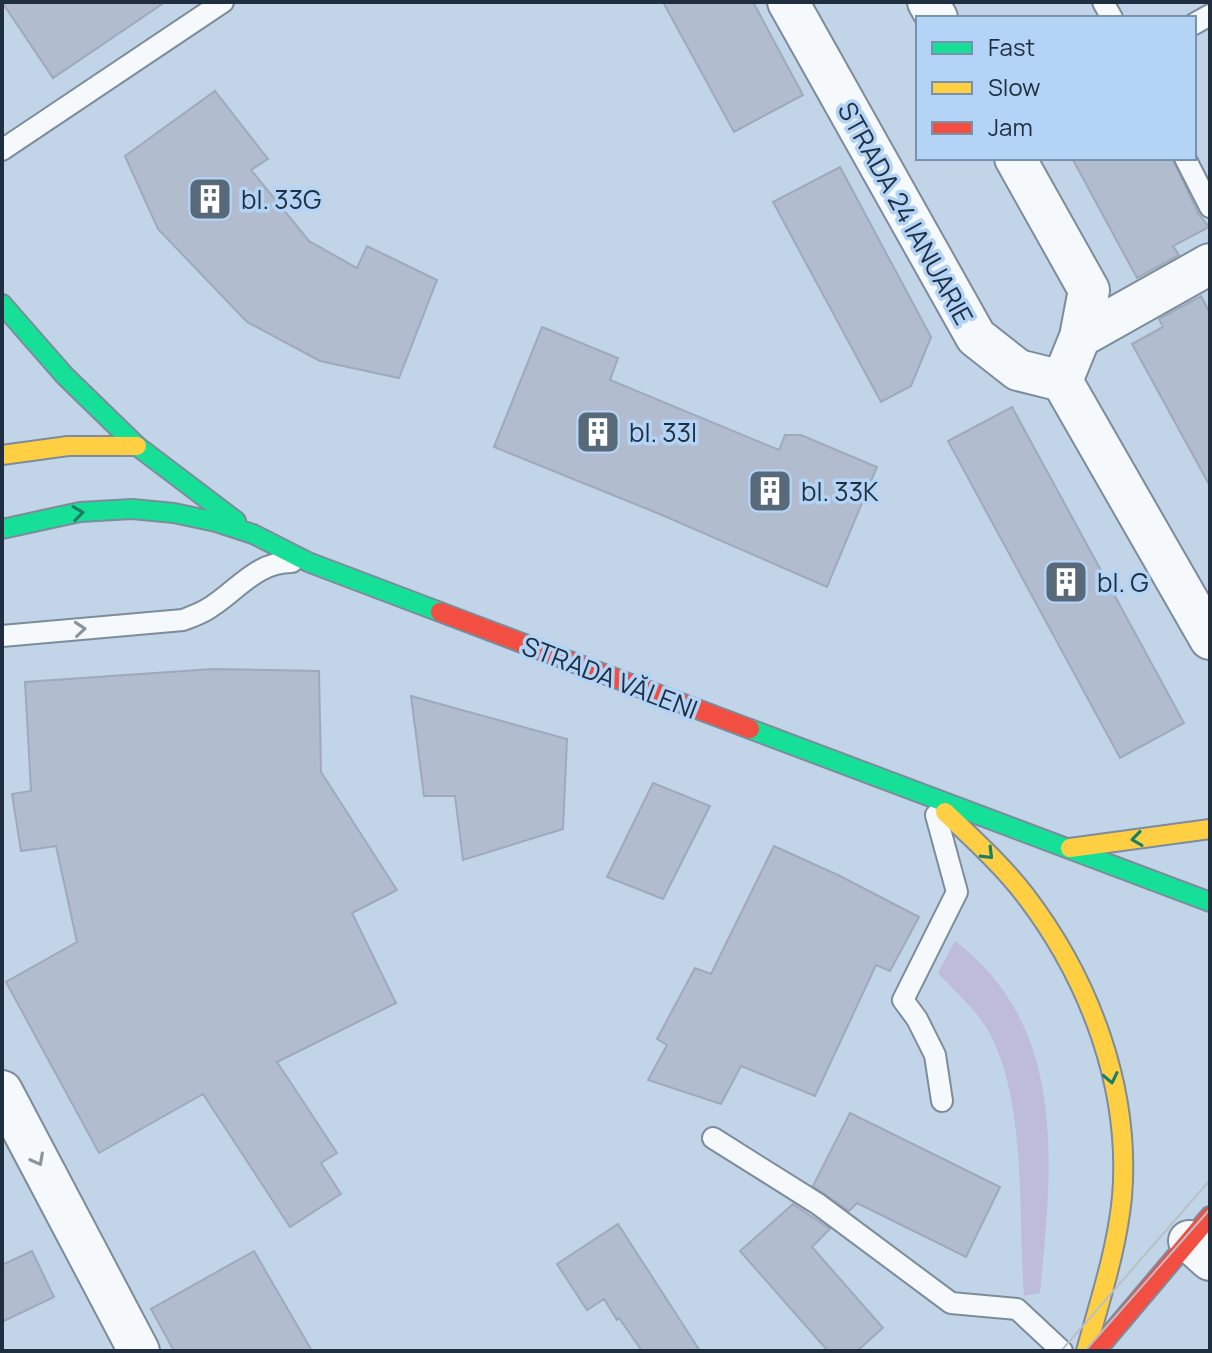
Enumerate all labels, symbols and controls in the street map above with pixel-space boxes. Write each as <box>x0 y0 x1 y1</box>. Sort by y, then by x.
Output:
legend <box>916 16 1196 160</box>
text: Fast <box>988 30 1035 63</box>
text: Slow <box>988 70 1041 103</box>
street label: STRADA 24 IANUARIE <box>830 95 982 331</box>
text: Jam <box>988 110 1033 143</box>
building icon: bl. 33G <box>186 175 234 223</box>
place label: bl. 33G <box>241 181 321 217</box>
building icon: bl. 33I <box>574 408 622 456</box>
place label: bl. 33I <box>629 414 697 450</box>
building icon: bl. 33K <box>746 467 794 515</box>
place label: bl. 33K <box>801 473 879 509</box>
one-way arrow <box>71 505 85 522</box>
building icon: bl. G <box>1042 558 1090 606</box>
place label: bl. G <box>1097 564 1149 600</box>
one-way arrow <box>74 621 87 638</box>
street label: STRADA VĂLENI <box>517 627 703 727</box>
one-way arrow <box>1130 830 1144 847</box>
one-way arrow <box>979 844 993 859</box>
one-way arrow <box>1102 1071 1119 1085</box>
one-way arrow <box>29 1152 44 1167</box>

